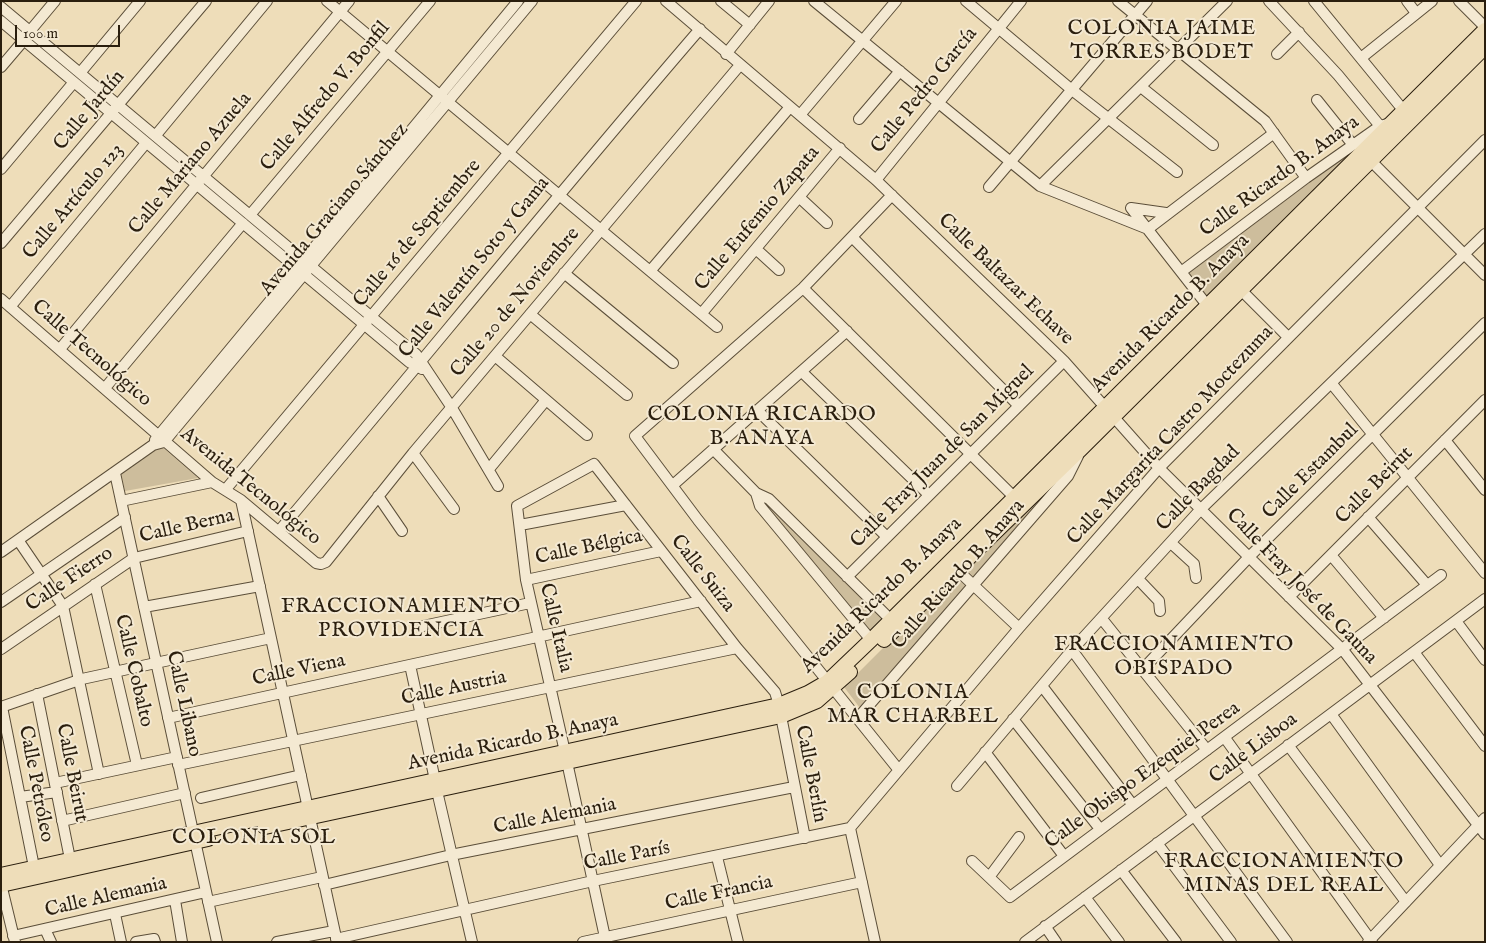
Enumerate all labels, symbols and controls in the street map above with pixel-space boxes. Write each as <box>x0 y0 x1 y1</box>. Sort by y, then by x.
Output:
scale bar <box>18 15 122 47</box>
street label: Calle Alfredo V. Bonfil <box>256 17 396 177</box>
district label: COLONIA JAIME TORRES BODET <box>1066 17 1258 67</box>
street label: Calle Pedro García <box>867 23 983 159</box>
text: 100 m <box>23 24 58 43</box>
street label: Calle Jardín <box>49 66 131 156</box>
street label: Calle Mariano Azuela <box>124 88 258 240</box>
street label: Calle Ricardo B. Anaya <box>1196 111 1364 243</box>
street label: Avenida Graciano Sánchez <box>256 119 414 301</box>
street label: Calle Artículo 123 <box>18 139 130 265</box>
street label: Calle Eufemio Zapata <box>690 142 826 296</box>
street label: Calle 16 de Septiembre <box>349 155 487 313</box>
street label: Calle Valentín Soto y Gama <box>395 173 555 363</box>
street label: Calle Baltazar Echave <box>932 209 1078 351</box>
street label: Calle 20 de Noviembre <box>446 223 586 383</box>
street label: Avenida Ricardo B. Anaya <box>1087 230 1255 398</box>
street label: Calle Tecnológico <box>26 295 156 413</box>
street label: Calle Margarita Castro Moctezuma <box>1063 321 1279 551</box>
street label: Calle Fray Juan de San Miguel <box>846 360 1040 554</box>
district label: COLONIA RICARDO B. ANAYA <box>646 403 878 453</box>
street label: Calle Estambul <box>1258 419 1364 525</box>
street label: Avenida Tecnológico <box>175 423 325 551</box>
street label: Calle Bagdad <box>1152 441 1246 537</box>
street label: Calle Beirut <box>1331 442 1419 530</box>
street label: Calle Ricardo B. Anaya <box>887 495 1031 655</box>
street label: Calle Berna <box>137 504 237 550</box>
street label: Calle Fray José de Gauna <box>1220 504 1382 670</box>
street label: Avenida Ricardo B. Anaya <box>797 513 967 679</box>
street label: Calle Bélgica <box>533 525 645 571</box>
street label: Calle Suiza <box>664 531 740 617</box>
street label: Calle Fierro <box>22 542 118 618</box>
street label: Calle Italia <box>533 581 577 675</box>
district label: FRACCIONAMIENTO PROVIDENCIA <box>279 595 523 645</box>
street label: Calle Cobalto <box>108 612 158 730</box>
district label: FRACCIONAMIENTO OBISPADO <box>1052 633 1296 683</box>
street label: Calle Libano <box>160 649 206 759</box>
street label: Calle Viena <box>250 649 348 693</box>
street label: Calle Austria <box>399 666 509 712</box>
district label: COLONIA MAR CHARBEL <box>826 681 1000 731</box>
street label: Calle Obispo Ezequiel Perea <box>1041 697 1245 855</box>
street label: Calle Lisboa <box>1205 708 1303 790</box>
street label: Avenida Ricardo B. Anaya <box>406 709 620 777</box>
street label: Calle Beirut <box>50 722 92 824</box>
street label: Calle Berlín <box>789 723 831 825</box>
street label: Calle Petróleo <box>12 724 58 844</box>
street label: Calle Alemania <box>492 793 618 841</box>
district label: COLONIA SOL <box>171 826 337 852</box>
street label: Calle París <box>582 837 672 877</box>
district label: FRACCIONAMIENTO MINAS DEL REAL <box>1162 850 1406 900</box>
street label: Calle Francia <box>663 871 775 917</box>
street label: Calle Alemania <box>43 872 169 924</box>

